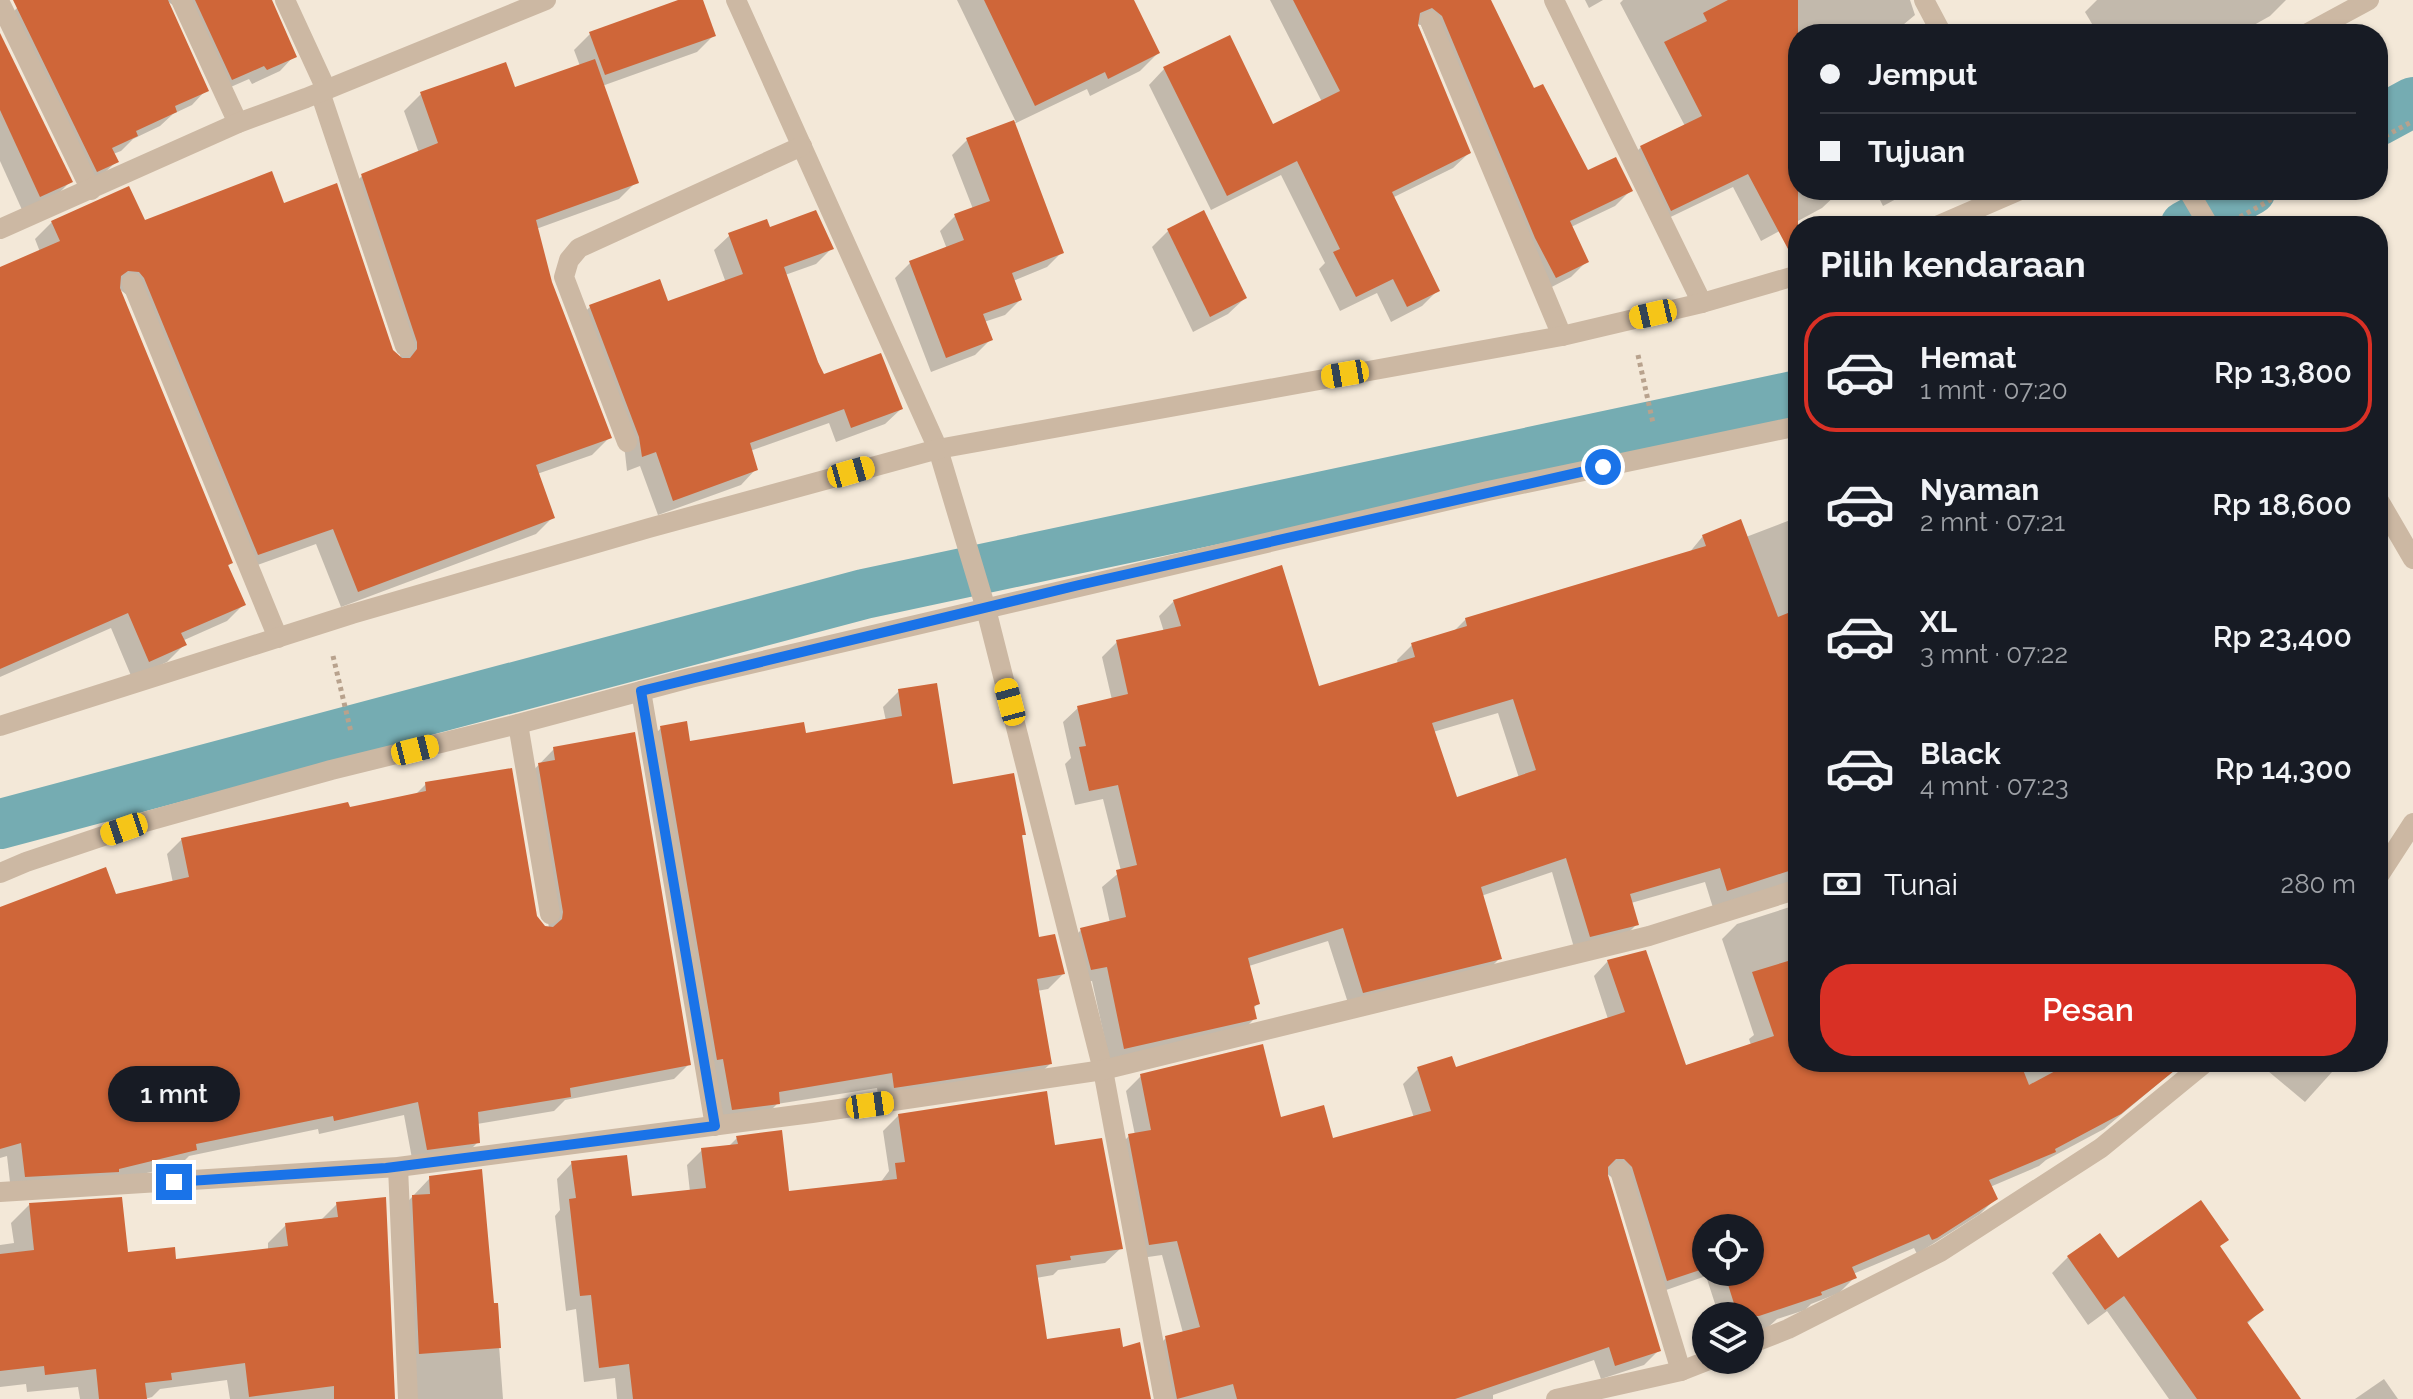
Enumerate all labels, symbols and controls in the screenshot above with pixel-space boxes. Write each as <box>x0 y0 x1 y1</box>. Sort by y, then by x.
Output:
text: Jemput <box>1868 57 1977 92</box>
text: Tujuan <box>1868 134 1965 169</box>
text: Pilih kendaraan <box>1820 243 2086 285</box>
car <box>1627 297 1679 331</box>
icon: car <box>1824 336 1896 408</box>
text: Hemat <box>1920 340 2017 375</box>
text: Rp 13,800 <box>2214 355 2352 390</box>
car <box>1319 358 1371 390</box>
text: 1 mnt · 07:20 <box>1920 375 2068 405</box>
route start <box>1585 449 1621 485</box>
car <box>825 454 877 490</box>
icon: car <box>1824 468 1896 540</box>
text: Nyaman <box>1920 472 2040 507</box>
text: Rp 18,600 <box>2212 487 2352 522</box>
text: 2 mnt · 07:21 <box>1920 507 2065 537</box>
icon: car <box>1824 600 1896 672</box>
text: XL <box>1920 604 1957 639</box>
text: Rp 23,400 <box>2213 619 2352 654</box>
text: 3 mnt · 07:22 <box>1920 639 2068 669</box>
car <box>992 676 1028 728</box>
icon: car <box>1824 732 1896 804</box>
car <box>389 733 441 767</box>
text: Black <box>1920 736 2001 771</box>
text: Rp 14,300 <box>2215 751 2352 786</box>
text: 4 mnt · 07:23 <box>1920 771 2069 801</box>
car <box>97 810 151 848</box>
icon: cash <box>1820 862 1864 906</box>
text: Tunai <box>1884 867 1958 902</box>
text: 280 m <box>2281 869 2356 899</box>
button: Pesan <box>1820 964 2356 1056</box>
callout: 1 mnt <box>108 1066 240 1122</box>
text: 1 mnt <box>140 1079 208 1109</box>
car <box>845 1090 895 1120</box>
route end <box>156 1164 192 1200</box>
map controls <box>1692 1214 1764 1374</box>
button: locate <box>1692 1214 1764 1286</box>
button: layers <box>1692 1302 1764 1374</box>

